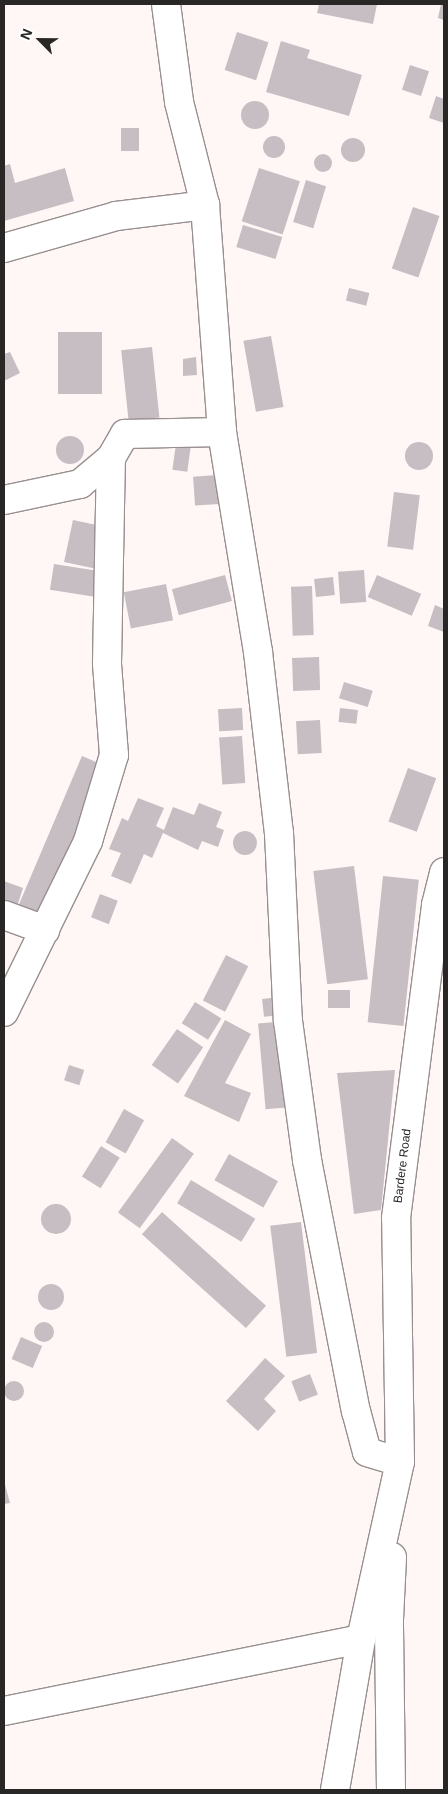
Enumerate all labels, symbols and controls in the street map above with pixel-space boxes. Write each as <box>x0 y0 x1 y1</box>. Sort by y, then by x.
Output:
north arrow <box>15 15 65 65</box>
text: N <box>17 26 36 42</box>
street label: Bardere Road <box>391 1128 415 1204</box>

